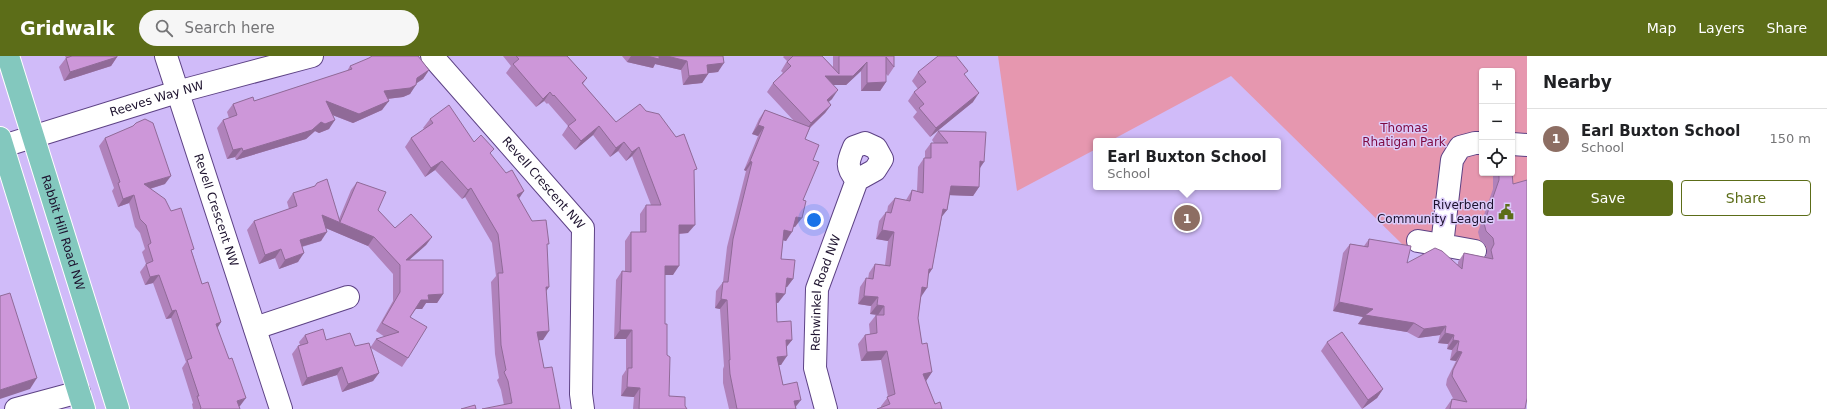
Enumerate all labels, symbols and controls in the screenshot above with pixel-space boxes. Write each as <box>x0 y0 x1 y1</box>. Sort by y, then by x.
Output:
search box <box>139 10 419 46</box>
text: Gridwalk <box>20 17 115 39</box>
icon: search <box>153 17 175 39</box>
text: Search here <box>185 19 275 37</box>
text: Map <box>1647 20 1676 36</box>
text: Layers <box>1698 20 1745 36</box>
text: Share <box>1767 20 1807 36</box>
map controls <box>1479 68 1515 176</box>
button: + <box>1479 68 1515 104</box>
text: Nearby <box>1543 72 1612 92</box>
street label: Reeves Way NW <box>108 78 205 119</box>
button: − <box>1479 104 1515 140</box>
park label: Thomas Rhatigan Park <box>1362 121 1446 149</box>
text: Earl Buxton School <box>1581 122 1740 140</box>
text: 1 <box>1551 131 1561 146</box>
text: 150 m <box>1769 131 1811 146</box>
street label: Revell Crescent NW <box>499 134 588 232</box>
popup <box>1093 138 1281 190</box>
button: locate <box>1479 140 1515 176</box>
text: School <box>1581 140 1624 155</box>
text: Earl Buxton School <box>1107 148 1267 166</box>
street label: Revell Crescent NW <box>191 152 241 268</box>
text: School <box>1107 166 1150 181</box>
street label: Rabbit Hill Road NW <box>38 173 88 292</box>
button: Save <box>1543 180 1673 216</box>
button: Share <box>1681 180 1811 216</box>
place label: Riverbend Community League <box>1377 198 1494 226</box>
pin: 1 <box>1174 203 1200 233</box>
public building icon: Riverbend Community League <box>1497 203 1515 221</box>
your location <box>804 210 824 230</box>
street label: Rehwinkel Road NW <box>808 233 843 351</box>

